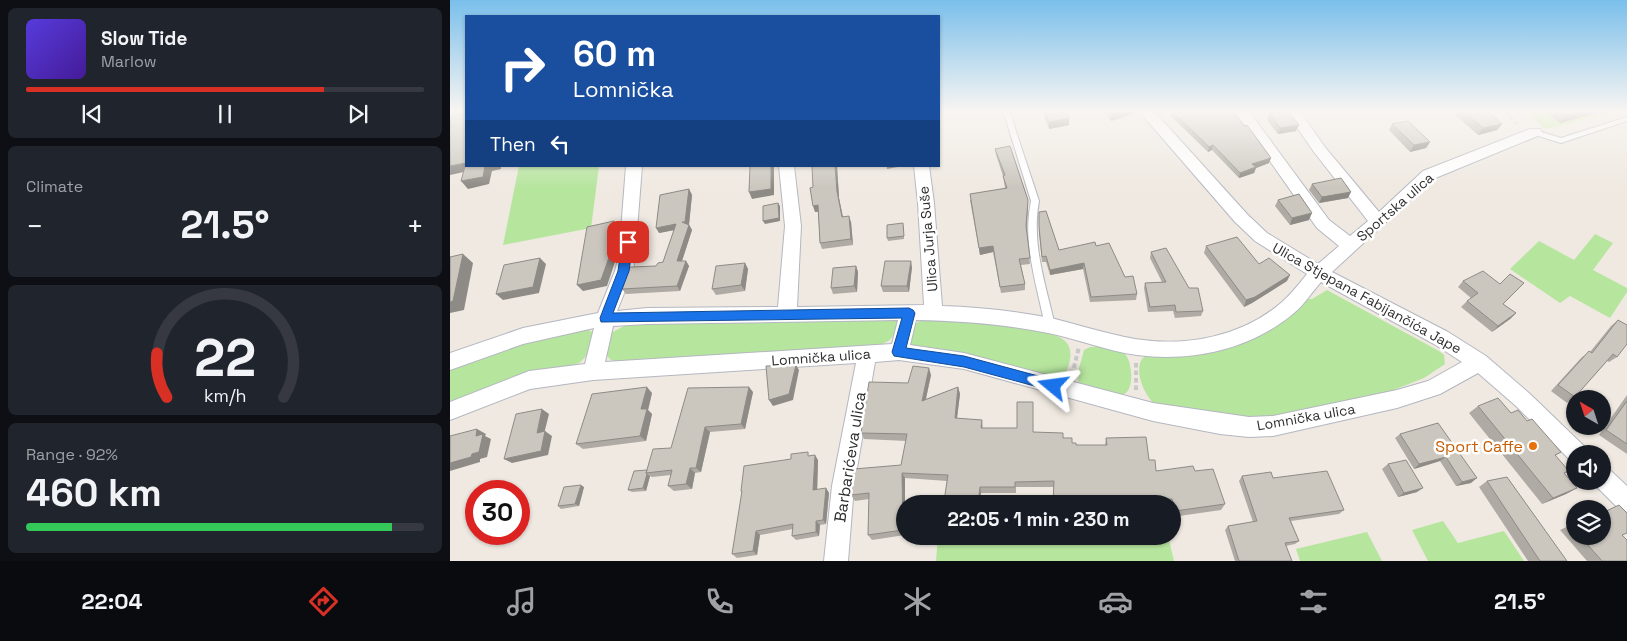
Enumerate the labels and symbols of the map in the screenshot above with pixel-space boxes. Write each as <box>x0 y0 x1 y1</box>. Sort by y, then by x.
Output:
street label: Sportska ulica <box>1353 169 1437 245</box>
street label: Ulica Jurja Suše <box>914 185 942 293</box>
pin <box>607 221 649 263</box>
street label: Ulica Stjepana Fabijančića Jape <box>1269 238 1465 358</box>
street label: Lomnička ulica <box>771 345 871 369</box>
position arrow <box>1026 359 1078 411</box>
street label: Barbarićeva ulica <box>829 390 871 524</box>
north arrow <box>1566 390 1611 435</box>
street label: Lomnička ulica <box>1255 399 1357 435</box>
place label: Sport Caffe <box>1435 436 1523 457</box>
marker: Sport Caffe <box>1527 440 1539 452</box>
speed limit sign: 30 <box>465 480 530 545</box>

